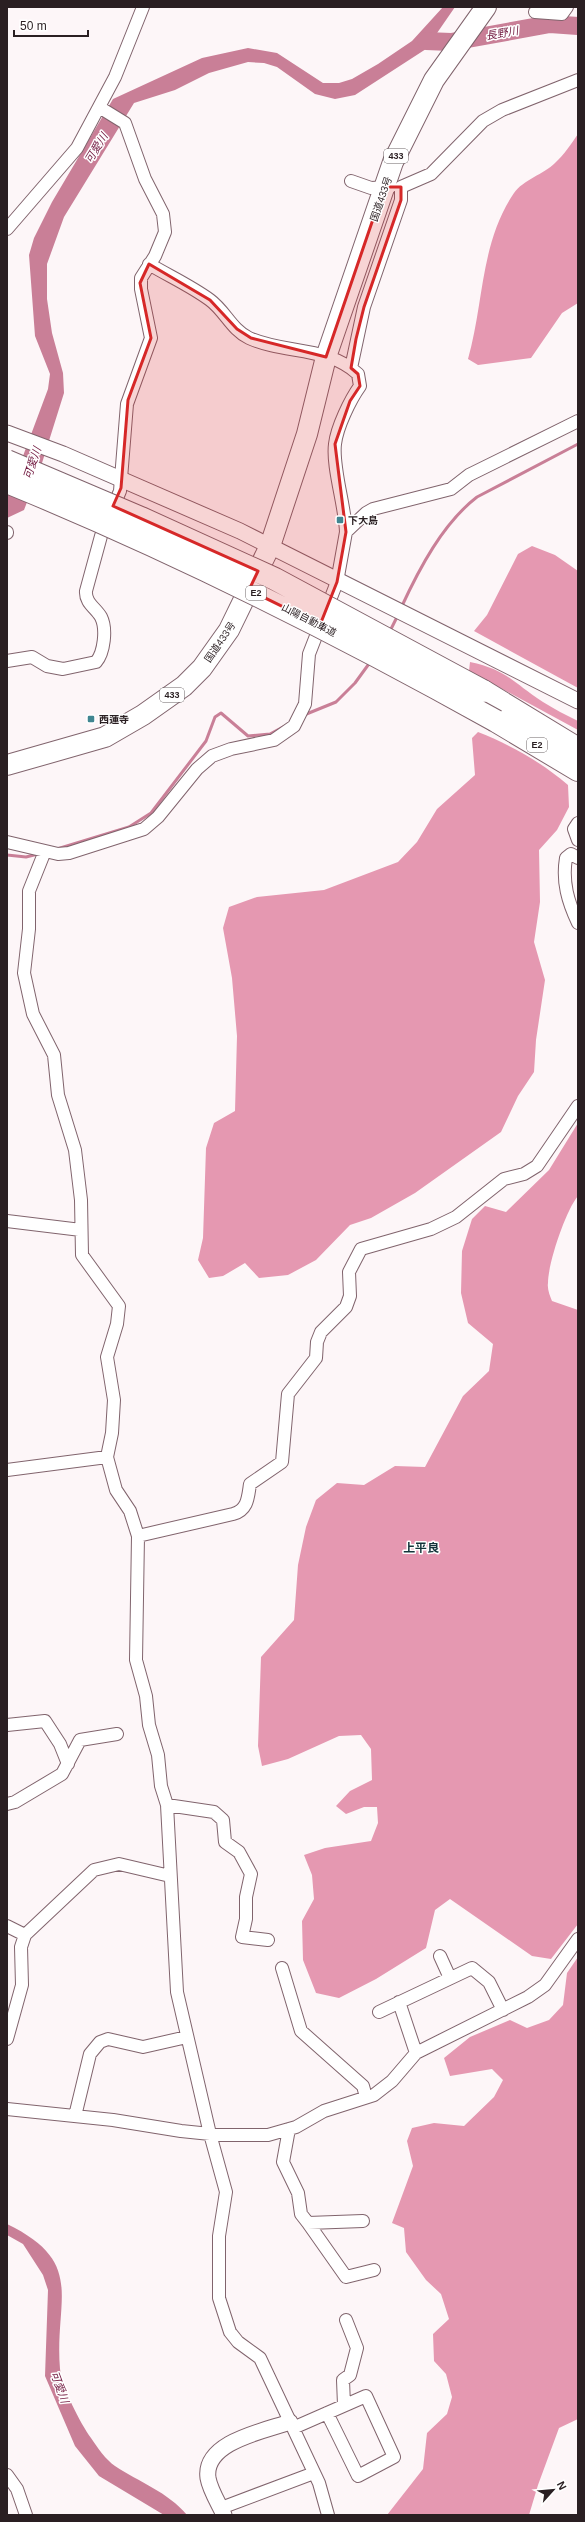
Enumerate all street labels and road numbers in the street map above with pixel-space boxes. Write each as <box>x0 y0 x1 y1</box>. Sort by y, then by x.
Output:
road number: 433 <box>384 149 408 163</box>
street label: 国道433号 <box>368 175 394 223</box>
road number: E2 <box>246 586 266 600</box>
street label: 山陽自動車道 <box>280 601 338 639</box>
street label: 国道433号 <box>202 620 238 664</box>
road number: 433 <box>160 688 184 702</box>
road number: E2 <box>527 738 547 752</box>

